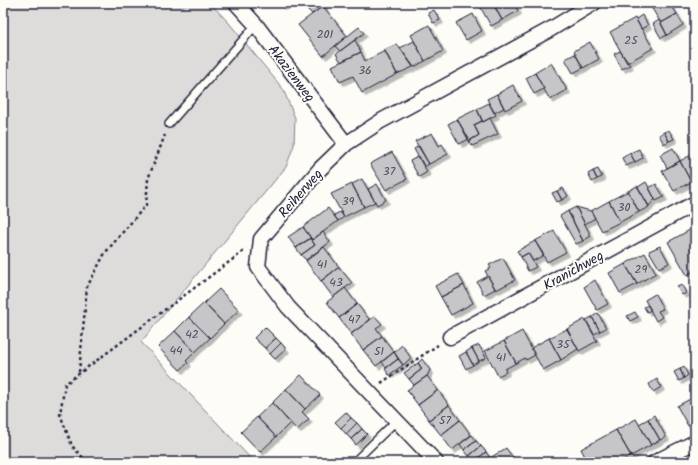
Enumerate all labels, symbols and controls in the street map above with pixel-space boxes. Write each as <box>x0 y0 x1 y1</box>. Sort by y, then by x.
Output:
house number: 201 <box>317 25 334 44</box>
house number: 25 <box>624 31 639 50</box>
street label: Akazienweg <box>262 40 320 107</box>
house number: 36 <box>358 61 372 80</box>
house number: 37 <box>383 162 396 181</box>
street label: Reiherweg <box>273 164 328 223</box>
house number: 39 <box>342 192 354 211</box>
house number: 30 <box>618 198 630 217</box>
street label: Kranichweg <box>539 245 608 297</box>
house number: 41 <box>317 255 327 274</box>
house number: 29 <box>635 260 648 279</box>
house number: 43 <box>329 273 343 292</box>
house number: 47 <box>348 310 361 329</box>
house number: 42 <box>185 325 199 344</box>
house number: 35 <box>556 335 571 354</box>
house number: 44 <box>169 341 183 360</box>
house number: 51 <box>374 342 384 361</box>
house number: 41 <box>496 348 506 367</box>
house number: 57 <box>439 411 451 430</box>

